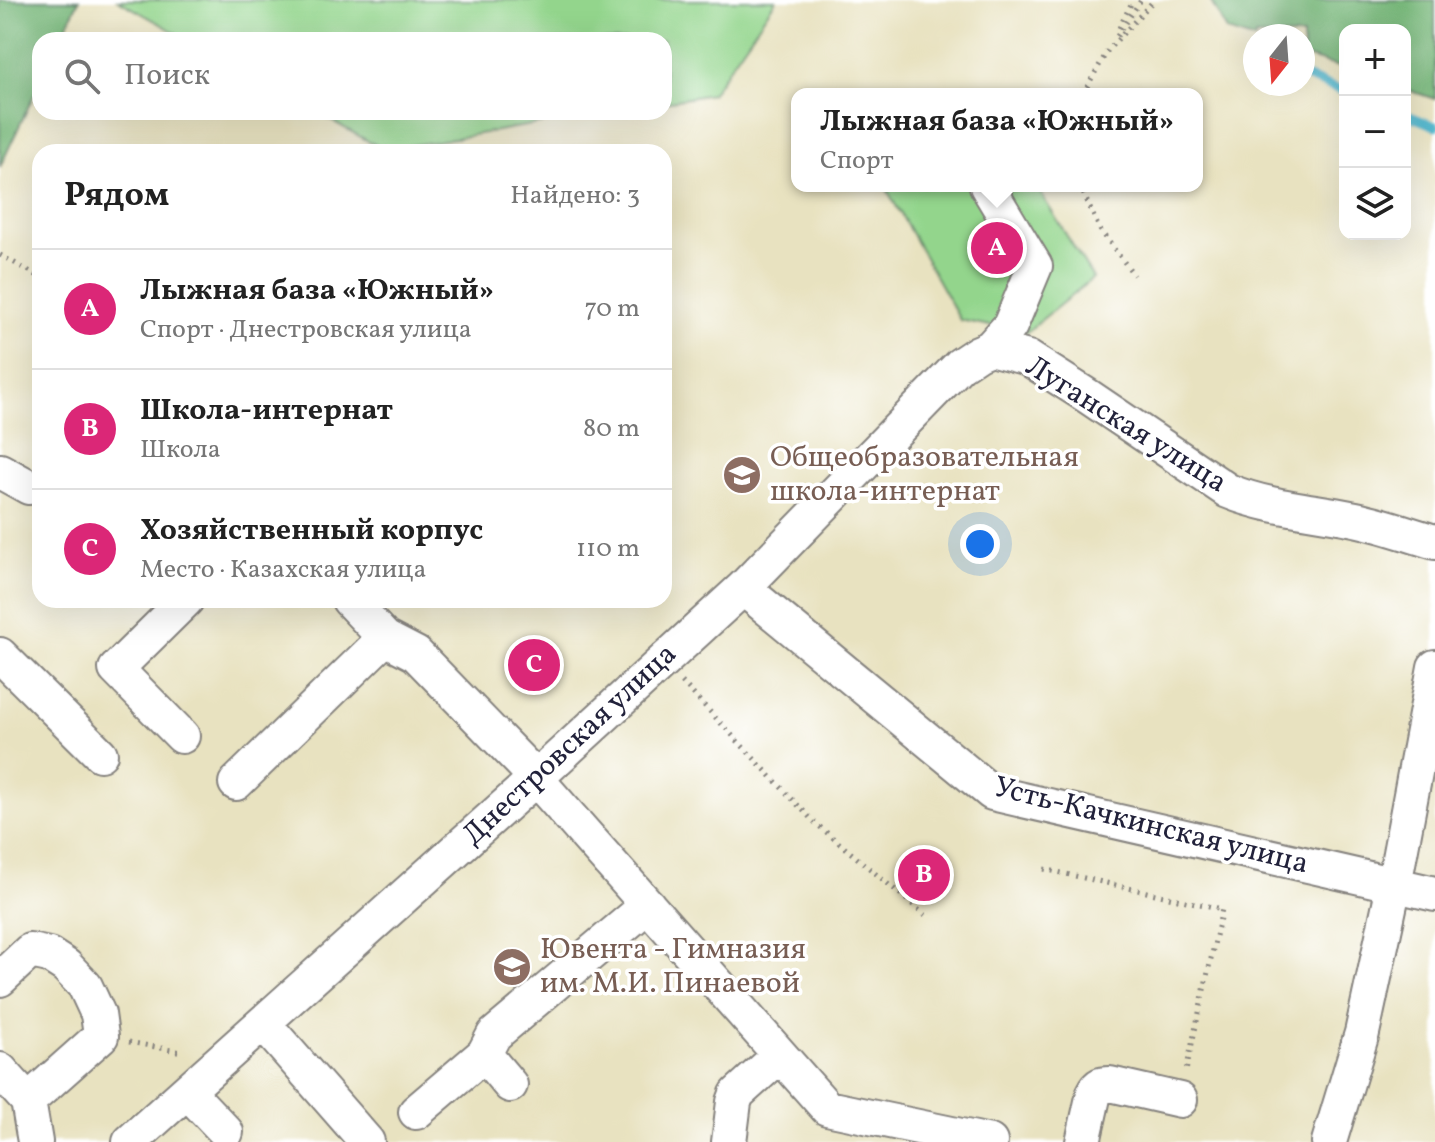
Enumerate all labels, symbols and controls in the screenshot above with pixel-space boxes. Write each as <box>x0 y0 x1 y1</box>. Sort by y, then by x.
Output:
north arrow <box>1243 24 1315 96</box>
map controls <box>1339 24 1411 240</box>
button: + <box>1339 24 1411 96</box>
search box <box>32 32 672 120</box>
icon: search <box>60 54 104 98</box>
text: Поиск <box>124 55 210 97</box>
popup <box>791 88 1203 192</box>
button: − <box>1339 96 1411 168</box>
text: Лыжная база «Южный» <box>820 101 1174 143</box>
text: Спорт <box>820 143 894 179</box>
button: layers <box>1339 168 1411 240</box>
text: Рядом <box>64 173 169 220</box>
text: Найдено: 3 <box>510 178 640 214</box>
pin: A <box>971 218 1023 278</box>
text: Лыжная база «Южный» <box>140 270 494 312</box>
text: A <box>81 291 99 327</box>
text: 70 m <box>585 291 640 327</box>
text: Спорт · Днестровская улица <box>140 312 472 348</box>
street label: Луганская улица <box>1017 346 1235 504</box>
text: Школа-интернат <box>140 390 393 432</box>
text: B <box>81 411 99 447</box>
text: 80 m <box>583 411 640 447</box>
text: Школа <box>140 432 221 468</box>
place label: Общеобразовательная школа-интернат <box>770 437 1079 513</box>
school or university icon: Общеобразовательная школа-интернат <box>721 454 763 496</box>
text: Хозяйственный корпус <box>140 510 483 552</box>
your location <box>960 524 1000 564</box>
text: C <box>82 531 98 567</box>
text: 110 m <box>576 531 640 567</box>
text: Место · Казахская улица <box>140 552 426 588</box>
street label: Днестровская улица <box>453 634 687 856</box>
pin: C <box>508 635 560 695</box>
street label: Усть-Качкинская улица <box>989 767 1313 885</box>
pin: B <box>898 845 950 905</box>
place label: Ювента - Гимназия им. М.И. Пинаевой <box>540 929 806 1005</box>
school or university icon: Ювента - Гимназия им. М.И. Пинаевой <box>491 946 533 988</box>

